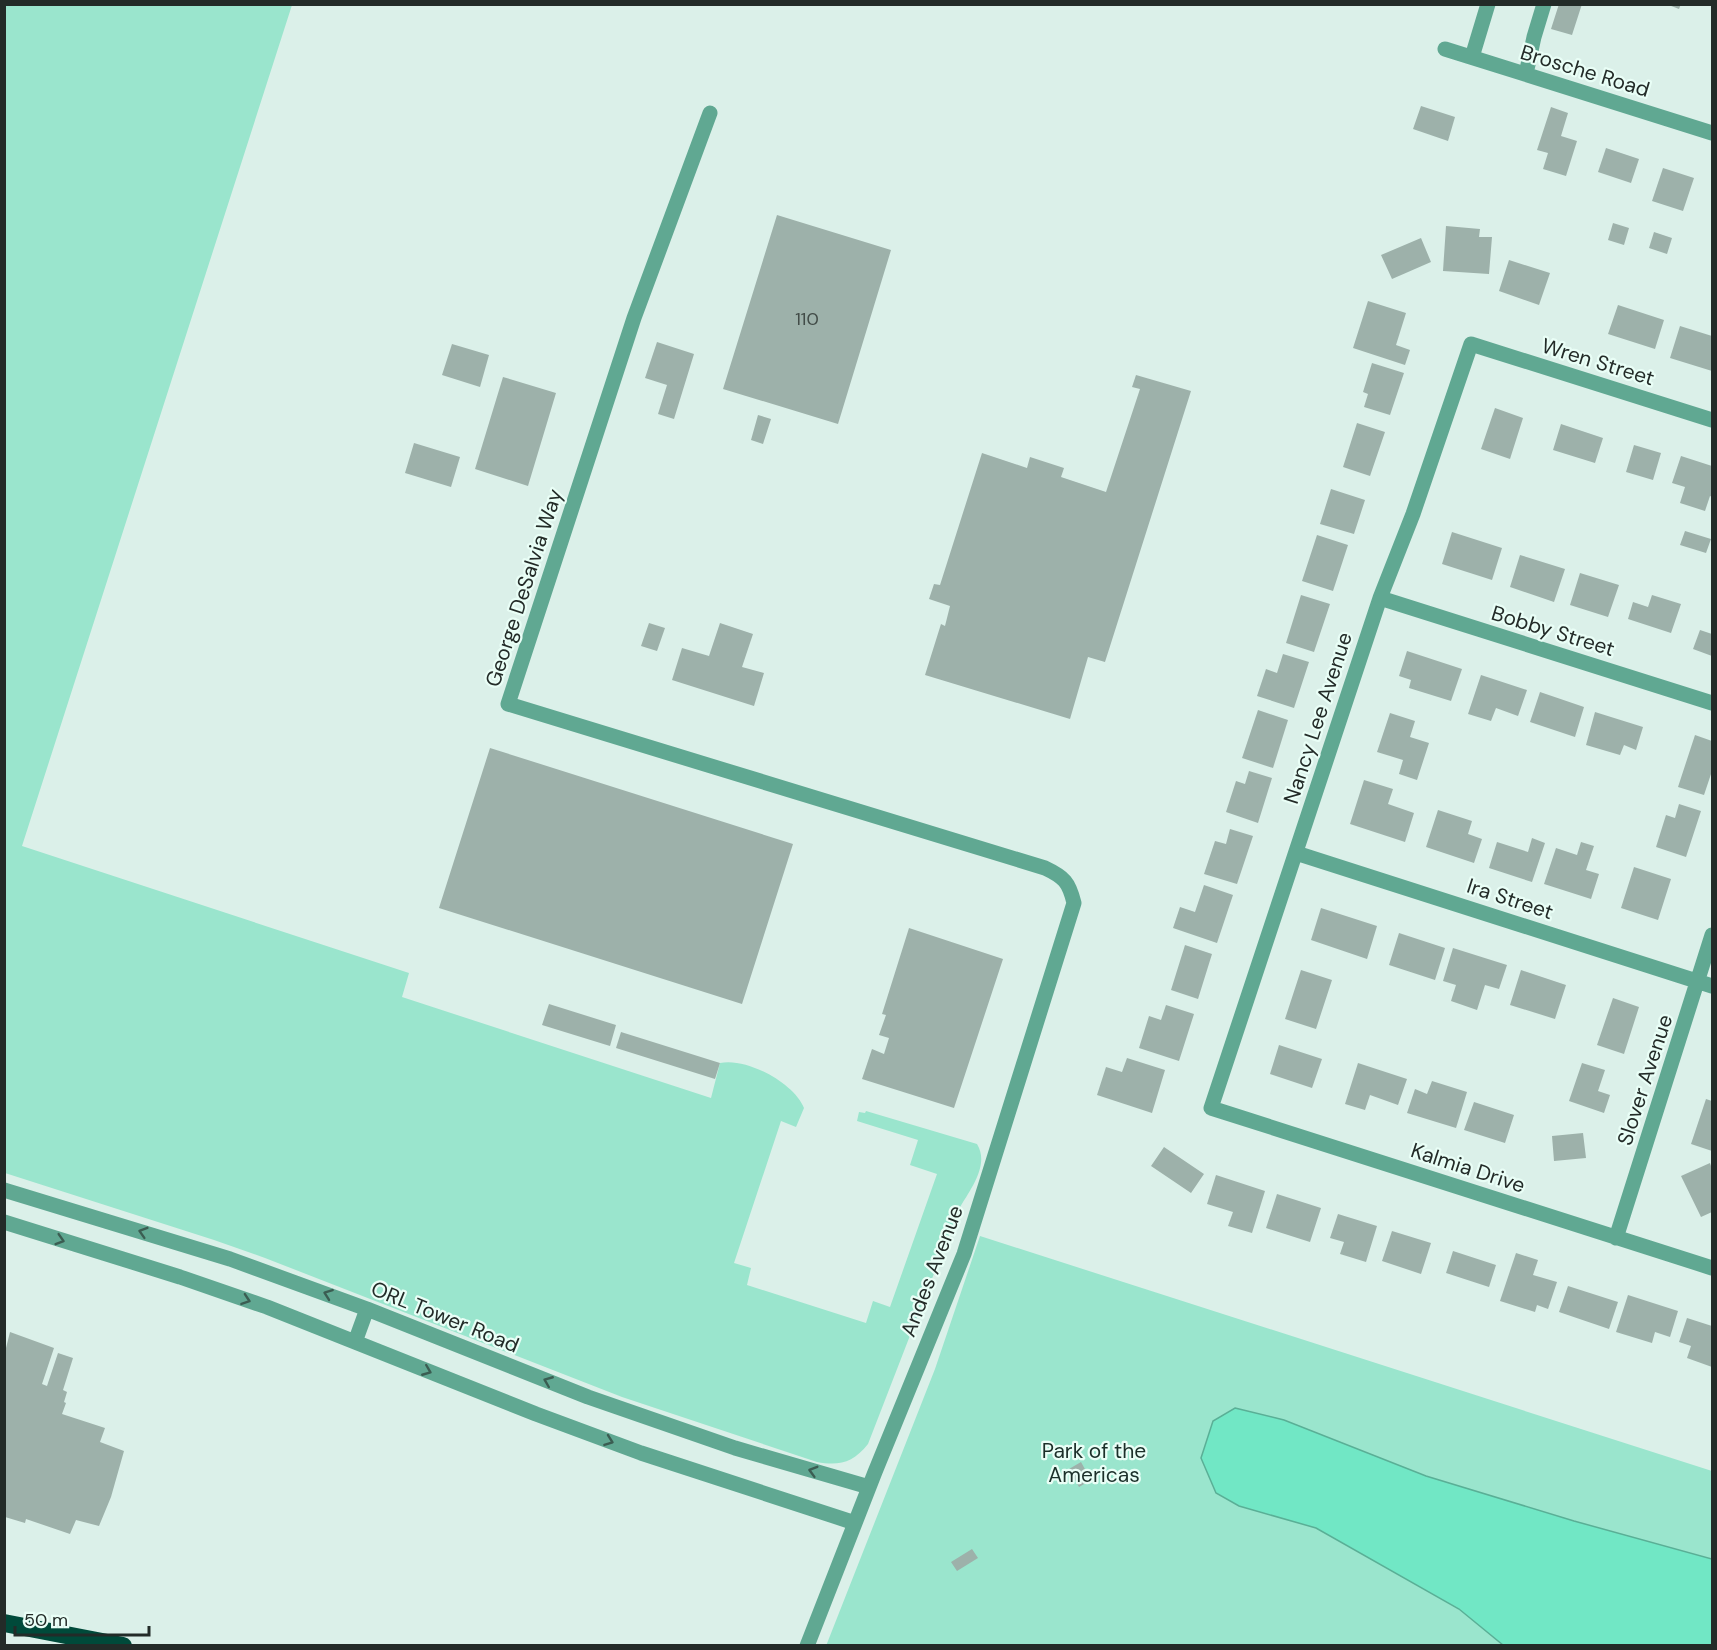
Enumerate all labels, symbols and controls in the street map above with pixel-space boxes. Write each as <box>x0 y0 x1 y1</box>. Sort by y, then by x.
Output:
street label: Brosche Road <box>1517 38 1653 104</box>
house number: 110 <box>795 307 819 331</box>
street label: Wren Street <box>1538 332 1658 392</box>
street label: George DeSalvia Way <box>479 485 569 691</box>
street label: Bobby Street <box>1488 599 1618 663</box>
street label: Nancy Lee Avenue <box>1277 629 1359 807</box>
street label: Ira Street <box>1463 872 1557 926</box>
street label: Slover Avenue <box>1611 1011 1679 1149</box>
street label: Kalmia Drive <box>1407 1136 1529 1200</box>
street label: Andes Avenue <box>894 1201 970 1341</box>
one-way arrow <box>138 1227 149 1239</box>
one-way arrow <box>54 1232 65 1245</box>
street label: ORL Tower Road <box>367 1275 523 1359</box>
one-way arrow <box>323 1289 334 1302</box>
one-way arrow <box>240 1292 251 1305</box>
one-way arrow <box>421 1364 432 1376</box>
one-way arrow <box>544 1376 555 1388</box>
one-way arrow <box>603 1434 614 1446</box>
park label: Park of the Americas <box>1042 1437 1146 1489</box>
one-way arrow <box>808 1466 818 1478</box>
scale bar <box>15 1599 148 1637</box>
text: 50 m <box>24 1608 68 1632</box>

